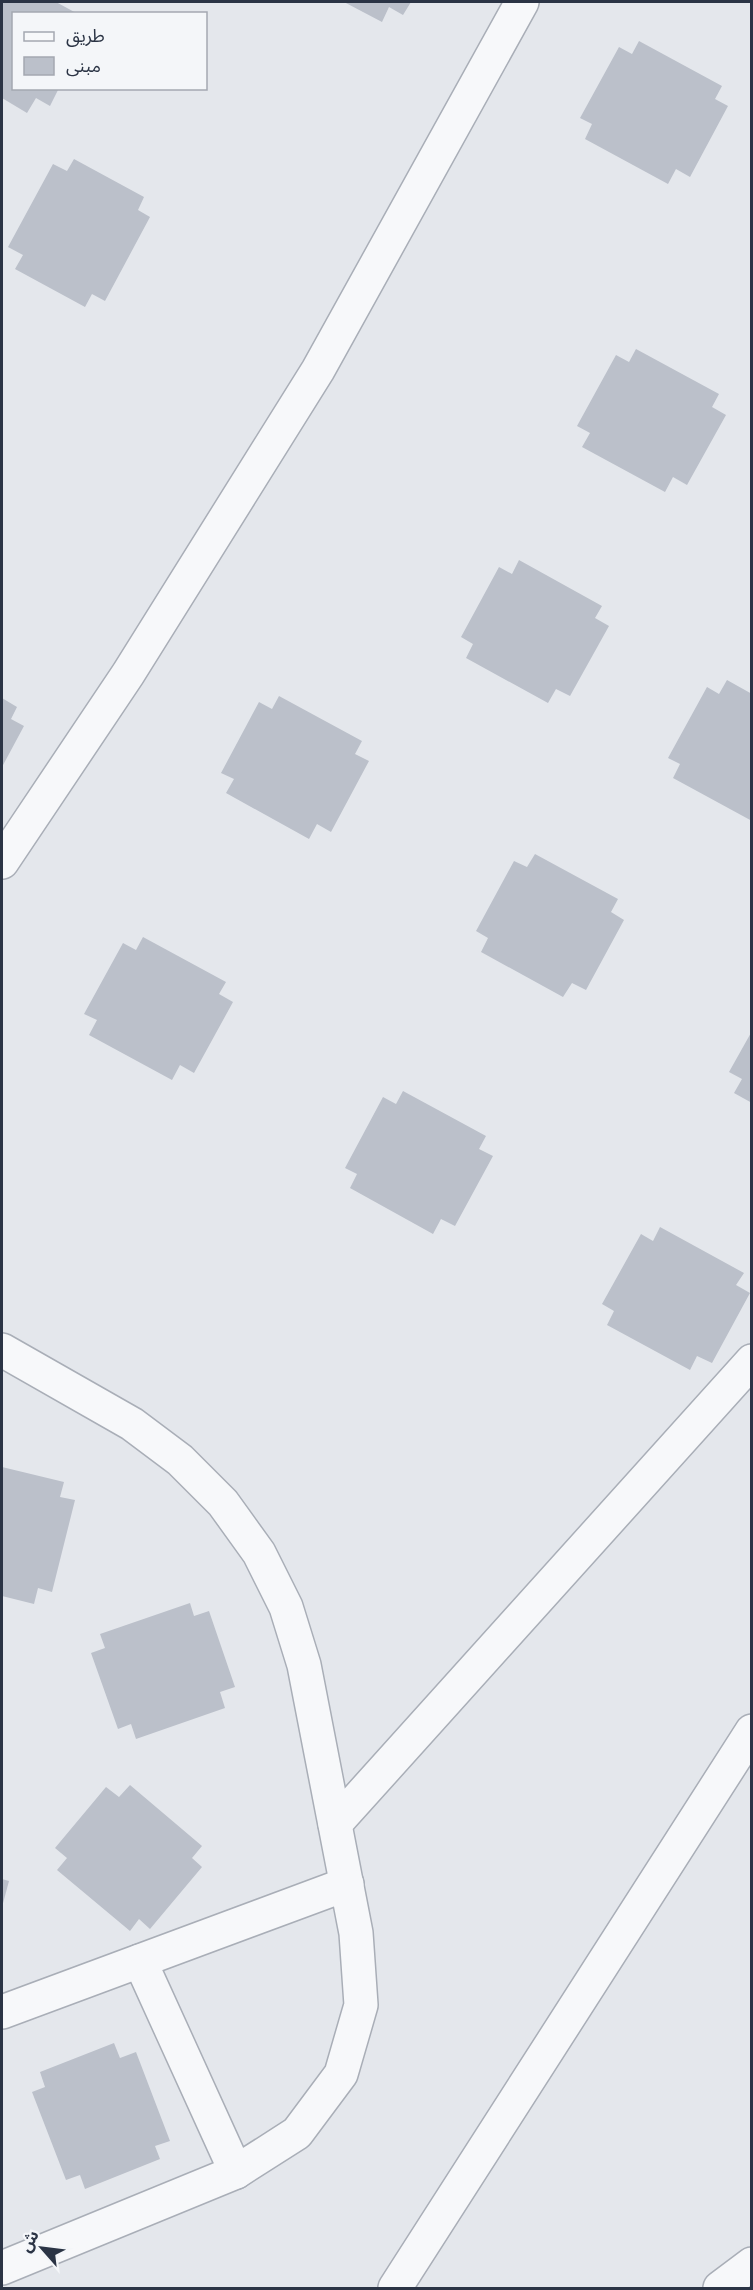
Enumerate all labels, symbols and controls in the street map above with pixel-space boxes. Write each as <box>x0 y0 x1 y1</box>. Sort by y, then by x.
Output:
legend <box>12 12 207 90</box>
text: طريق <box>66 25 105 47</box>
text: مبنى <box>66 55 101 77</box>
north arrow <box>12 2218 72 2278</box>
text: ش <box>15 2227 43 2255</box>

